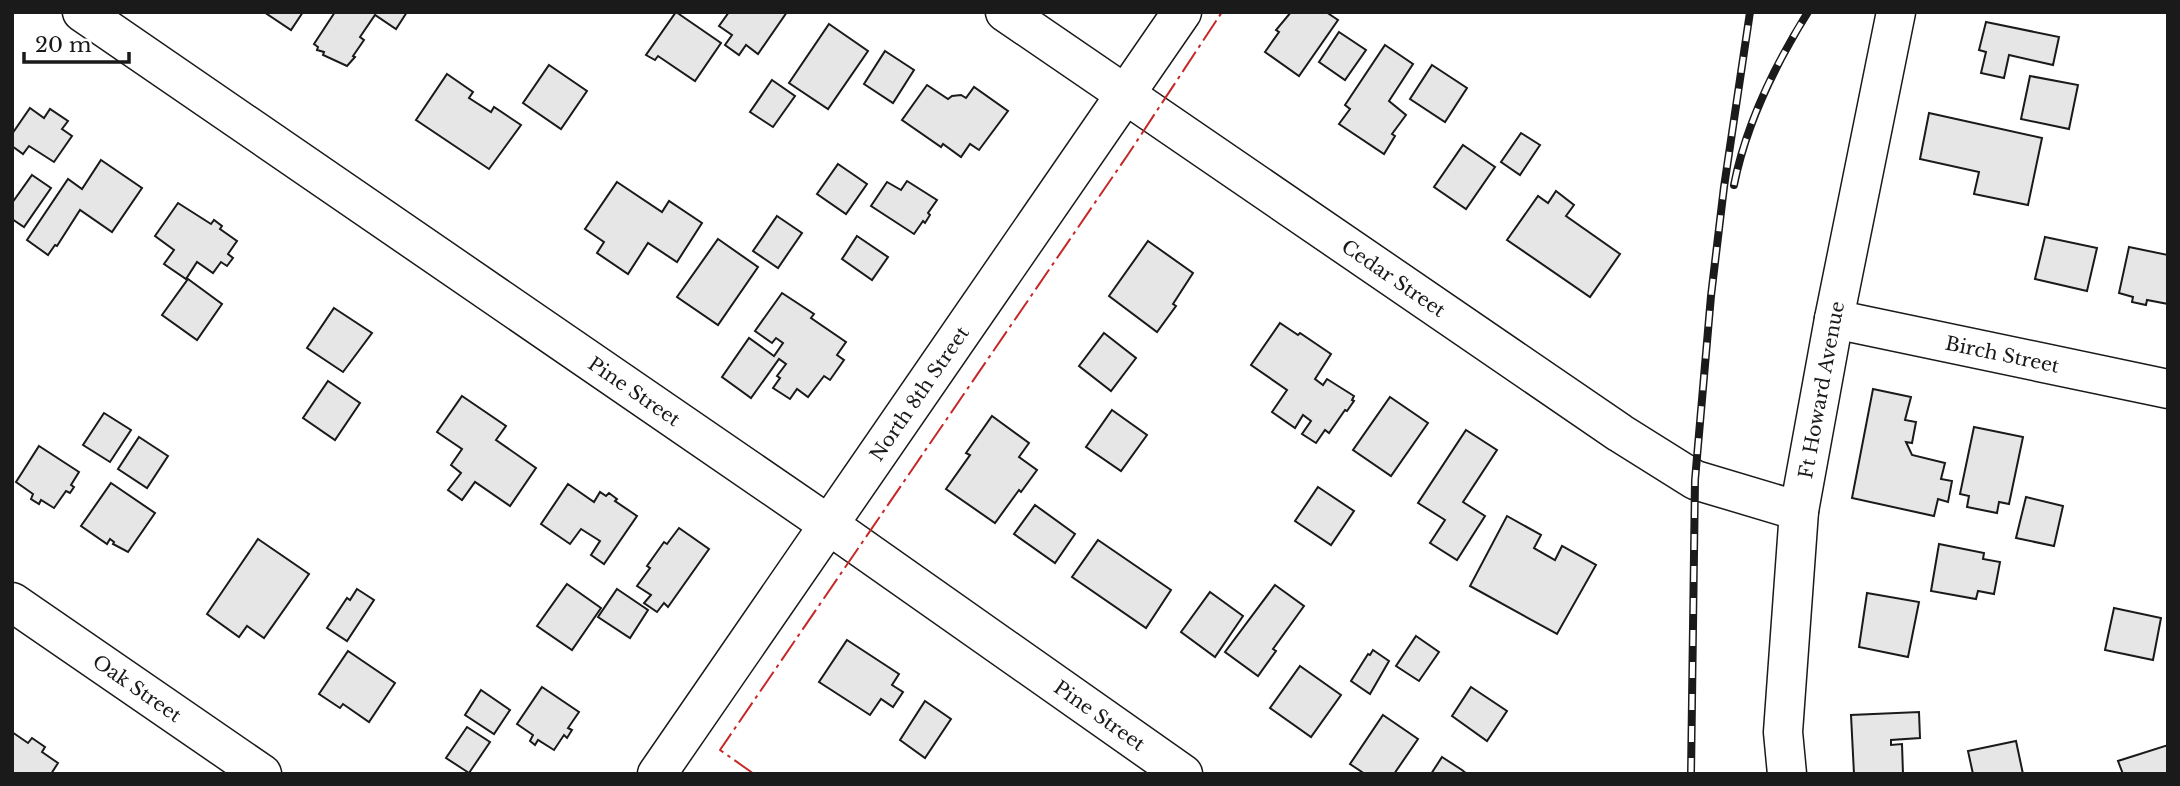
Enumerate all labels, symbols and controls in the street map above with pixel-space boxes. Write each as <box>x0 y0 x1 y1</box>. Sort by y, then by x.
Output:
scale bar <box>24 21 130 65</box>
text: 20 m <box>35 32 92 58</box>
street label: Cedar Street <box>1337 234 1451 322</box>
street label: Ft Howard Avenue <box>1794 299 1849 480</box>
street label: North 8th Street <box>865 321 974 465</box>
street label: Birch Street <box>1943 331 2062 378</box>
street label: Pine Street <box>584 352 685 431</box>
street label: Oak Street <box>88 650 187 727</box>
street label: Pine Street <box>1050 675 1150 756</box>

